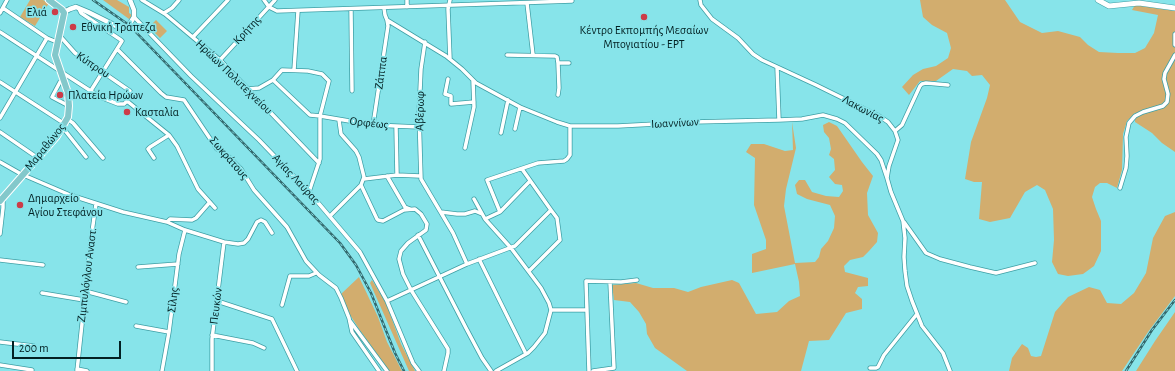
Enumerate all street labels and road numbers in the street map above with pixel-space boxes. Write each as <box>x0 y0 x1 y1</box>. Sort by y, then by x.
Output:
street label: Κρήτης <box>230 13 264 47</box>
street label: Ηρώων Πολυτεχνείου <box>193 37 275 117</box>
street label: Κύπρου <box>74 49 112 81</box>
street label: Ζάππα <box>372 56 390 90</box>
street label: Αβέρωφ <box>412 91 428 131</box>
street label: Λακωνίας <box>840 92 886 126</box>
street label: Ορφέως <box>349 114 389 132</box>
street label: Ιωαννίνων <box>651 115 699 131</box>
street label: Μαραθώνος <box>22 120 68 174</box>
street label: Σωκράτους <box>206 133 252 183</box>
street label: Αγίας Λαύρας <box>269 151 323 207</box>
street label: Ζιμπυλόγλου Αναστ. <box>74 227 100 323</box>
street label: Σίλης <box>164 287 182 313</box>
street label: Πευκών <box>207 287 225 325</box>

